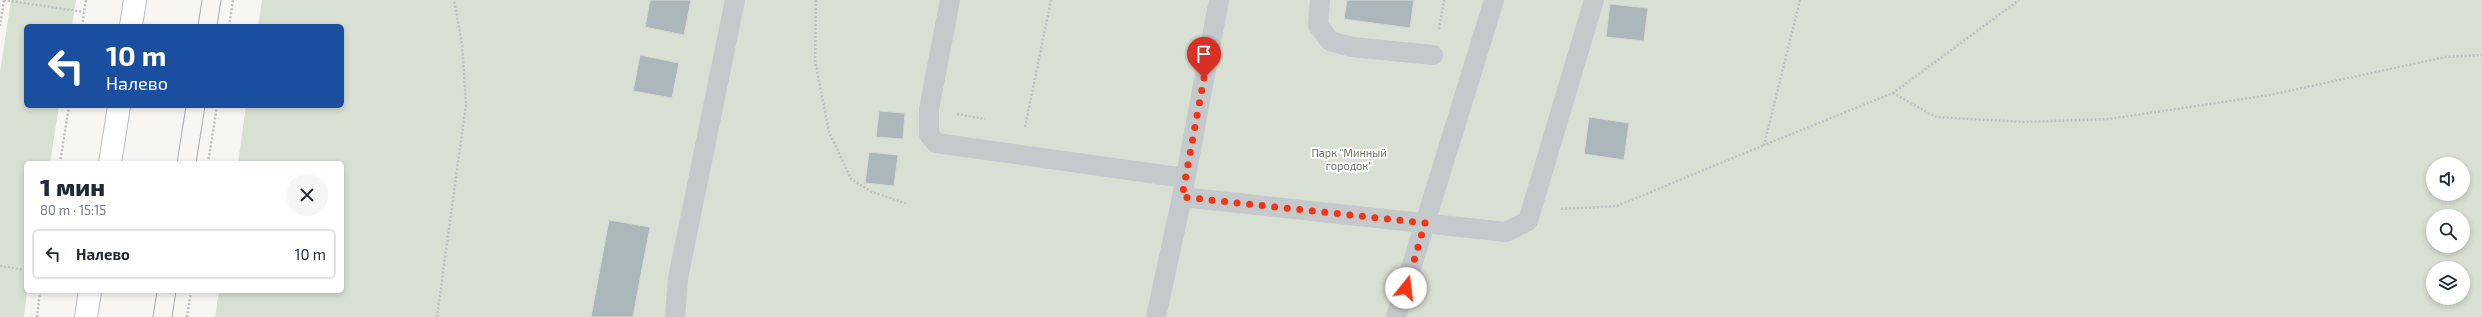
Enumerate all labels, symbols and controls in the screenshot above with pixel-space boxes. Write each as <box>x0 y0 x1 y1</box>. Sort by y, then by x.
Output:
pin <box>1187 37 1221 78</box>
text: 10 m <box>106 38 166 72</box>
icon: left <box>40 40 92 92</box>
icon: arrive <box>1193 43 1215 65</box>
text: Налево <box>106 72 168 94</box>
park label: Парк "Минный городок" <box>1311 146 1387 172</box>
map controls <box>2426 157 2470 305</box>
button: sound <box>2426 157 2470 201</box>
text: 1 мин <box>40 172 105 201</box>
button: close <box>286 174 328 216</box>
text: 80 m · 15:15 <box>40 202 106 218</box>
button: search <box>2426 209 2470 253</box>
icon: left <box>42 243 64 265</box>
text: Налево <box>76 245 130 263</box>
text: 10 m <box>294 245 326 263</box>
button: layers <box>2426 261 2470 305</box>
position arrow <box>1385 267 1427 309</box>

